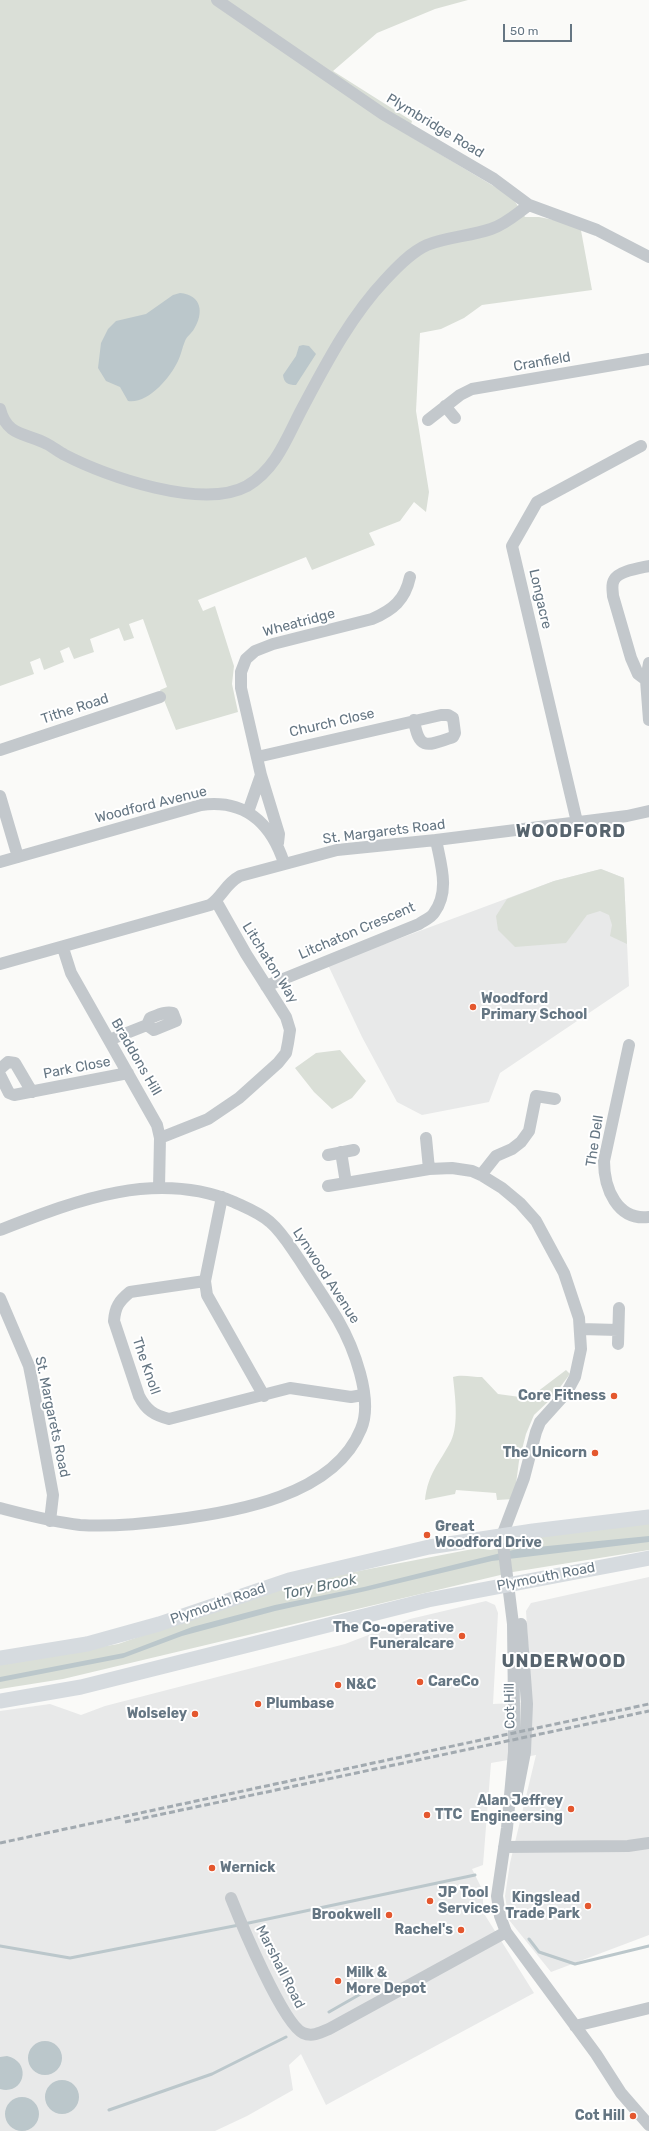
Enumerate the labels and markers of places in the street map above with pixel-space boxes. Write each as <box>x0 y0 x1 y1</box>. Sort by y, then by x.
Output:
place label: Woodford Primary School <box>481 991 587 1024</box>
marker: Woodford Primary School <box>468 1002 478 1012</box>
place label: Core Fitness <box>518 1388 606 1404</box>
marker: Core Fitness <box>609 1391 619 1401</box>
place label: The Unicorn <box>503 1445 587 1461</box>
marker: The Unicorn <box>590 1448 600 1458</box>
place label: Great Woodford Drive <box>435 1519 542 1552</box>
marker: Great Woodford Drive <box>422 1530 432 1540</box>
place label: The Co-operative Funeralcare <box>333 1620 454 1652</box>
marker: The Co-operative Funeralcare <box>457 1631 467 1641</box>
place label: CareCo <box>428 1674 479 1690</box>
place label: N&C <box>346 1677 376 1693</box>
marker: CareCo <box>415 1677 425 1687</box>
marker: N&C <box>333 1680 343 1690</box>
place label: Plumbase <box>266 1696 334 1712</box>
marker: Plumbase <box>253 1699 263 1709</box>
place label: Wolseley <box>127 1706 187 1722</box>
marker: Wolseley <box>190 1709 200 1719</box>
place label: Alan Jeffrey Engineersing <box>471 1793 563 1826</box>
marker: Alan Jeffrey Engineersing <box>566 1804 576 1814</box>
place label: TTC <box>435 1807 462 1823</box>
marker: TTC <box>422 1810 432 1820</box>
place label: Wernick <box>220 1860 276 1876</box>
marker: Wernick <box>207 1863 217 1873</box>
place label: JP Tool Services <box>438 1885 499 1918</box>
place label: Kingslead Trade Park <box>505 1890 580 1922</box>
marker: JP Tool Services <box>425 1896 435 1906</box>
marker: Kingslead Trade Park <box>583 1901 593 1911</box>
place label: Brookwell <box>312 1907 381 1923</box>
marker: Brookwell <box>384 1910 394 1920</box>
place label: Rachel's <box>394 1922 453 1938</box>
marker: Rachel's <box>456 1925 466 1935</box>
place label: Milk & More Depot <box>346 1965 426 1998</box>
marker: Milk & More Depot <box>333 1976 343 1986</box>
place label: Cot Hill <box>575 2108 625 2124</box>
marker: Cot Hill <box>628 2111 638 2121</box>

